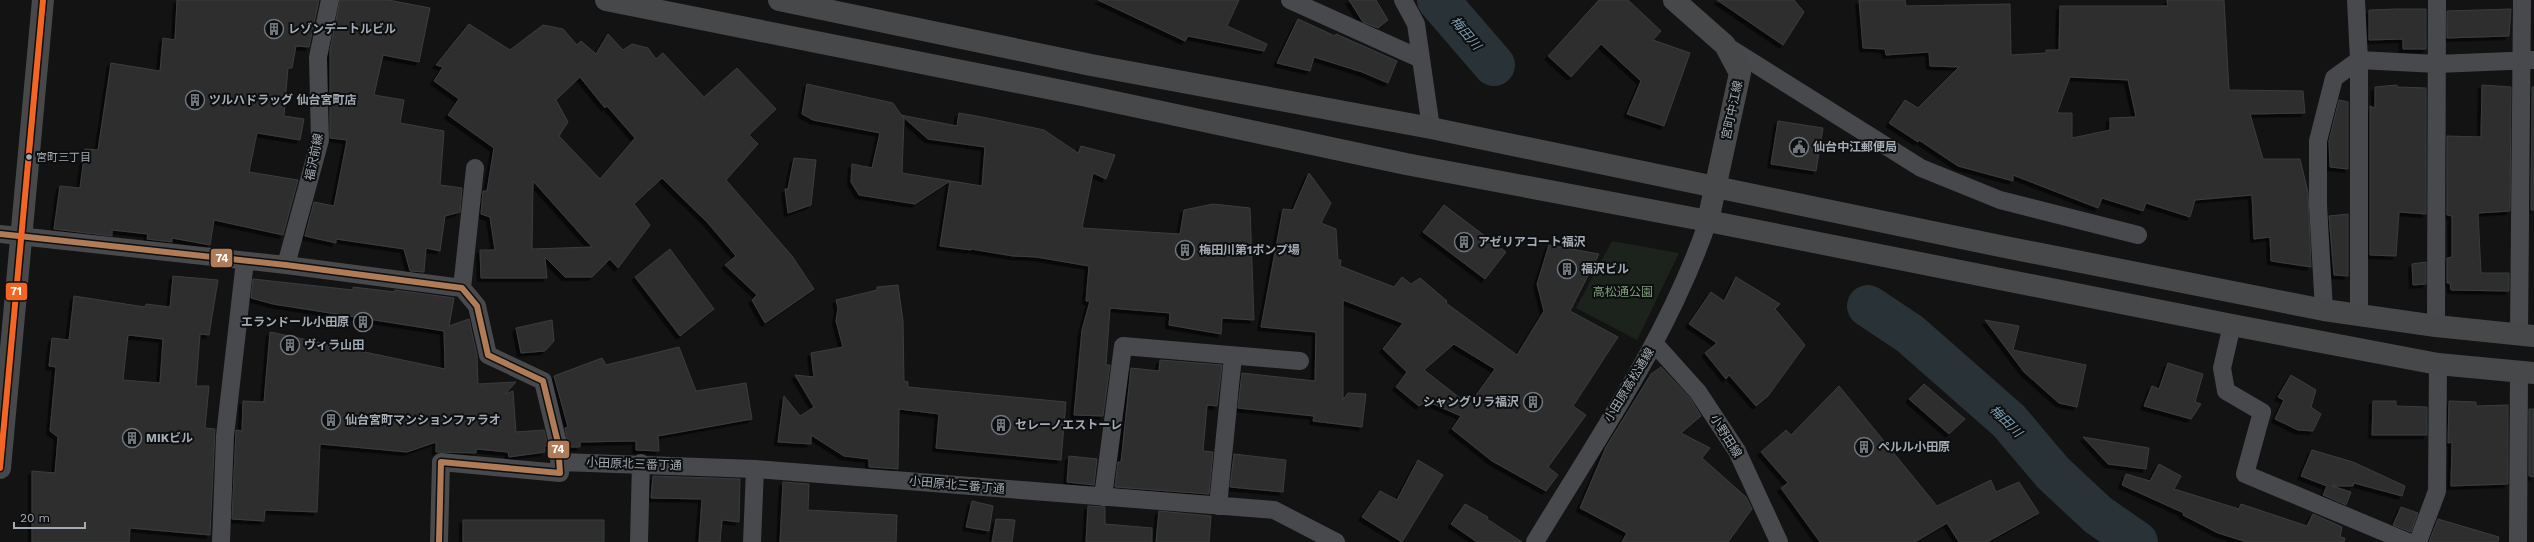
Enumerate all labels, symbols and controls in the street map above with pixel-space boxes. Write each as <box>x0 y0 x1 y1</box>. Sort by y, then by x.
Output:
water label: 梅田川 <box>1448 13 1486 54</box>
building icon: レゾンデートルビル <box>263 18 285 40</box>
place label: レゾンデートルビル <box>288 22 396 36</box>
street label: 宮町中江線 <box>1719 79 1745 141</box>
building icon: ツルハドラッグ 仙台宮町店 <box>184 89 206 111</box>
place label: ツルハドラッグ 仙台宮町店 <box>209 93 356 107</box>
street label: 福沢前線 <box>303 132 325 182</box>
public building icon: 仙台中江郵便局 <box>1788 136 1810 158</box>
place label: 仙台中江郵便局 <box>1813 140 1897 154</box>
place label: 宮町三丁目 <box>36 151 91 164</box>
marker: 宮町三丁目 <box>24 152 34 162</box>
building icon: アゼリアコート福沢 <box>1453 231 1475 253</box>
place label: アゼリアコート福沢 <box>1478 235 1586 249</box>
building icon: 梅田川第1ポンプ場 <box>1174 239 1196 261</box>
place label: 梅田川第1ポンプ場 <box>1199 243 1300 257</box>
line badge: 74 <box>210 248 233 268</box>
text: 74 <box>216 252 228 265</box>
building icon: 福沢ビル <box>1556 258 1578 280</box>
place label: 福沢ビル <box>1581 262 1629 276</box>
line badge: 71 <box>5 282 28 301</box>
text: 71 <box>10 285 22 298</box>
park label: 高松通公園 <box>1593 285 1653 299</box>
building icon: エランドール小田原 <box>352 311 374 333</box>
place label: エランドール小田原 <box>241 315 349 329</box>
building icon: ヴィラ山田 <box>279 334 301 356</box>
place label: ヴィラ山田 <box>304 338 364 352</box>
street label: 小田原高松通線 <box>1601 345 1657 425</box>
building icon: シャングリラ福沢 <box>1522 391 1544 413</box>
place label: シャングリラ福沢 <box>1423 395 1519 409</box>
water label: 梅田川 <box>1987 402 2027 442</box>
building icon: 仙台宮町マンションファラオ <box>320 409 342 431</box>
street label: 小野田線 <box>1707 412 1745 460</box>
place label: 仙台宮町マンションファラオ <box>345 413 501 427</box>
building icon: セレーノエストーレ <box>990 414 1012 436</box>
place label: セレーノエストーレ <box>1015 418 1122 432</box>
building icon: MIKビル <box>121 427 143 449</box>
place label: MIKビル <box>146 431 193 445</box>
building icon: ペルル小田原 <box>1853 436 1875 458</box>
line badge: 74 <box>547 440 570 459</box>
place label: ペルル小田原 <box>1878 440 1950 454</box>
text: 74 <box>552 443 564 456</box>
street label: 小田原北三番丁通 <box>586 455 682 473</box>
street label: 小田原北三番丁通 <box>909 474 1005 496</box>
scale bar <box>14 504 85 530</box>
text: 20 m <box>20 511 50 525</box>

